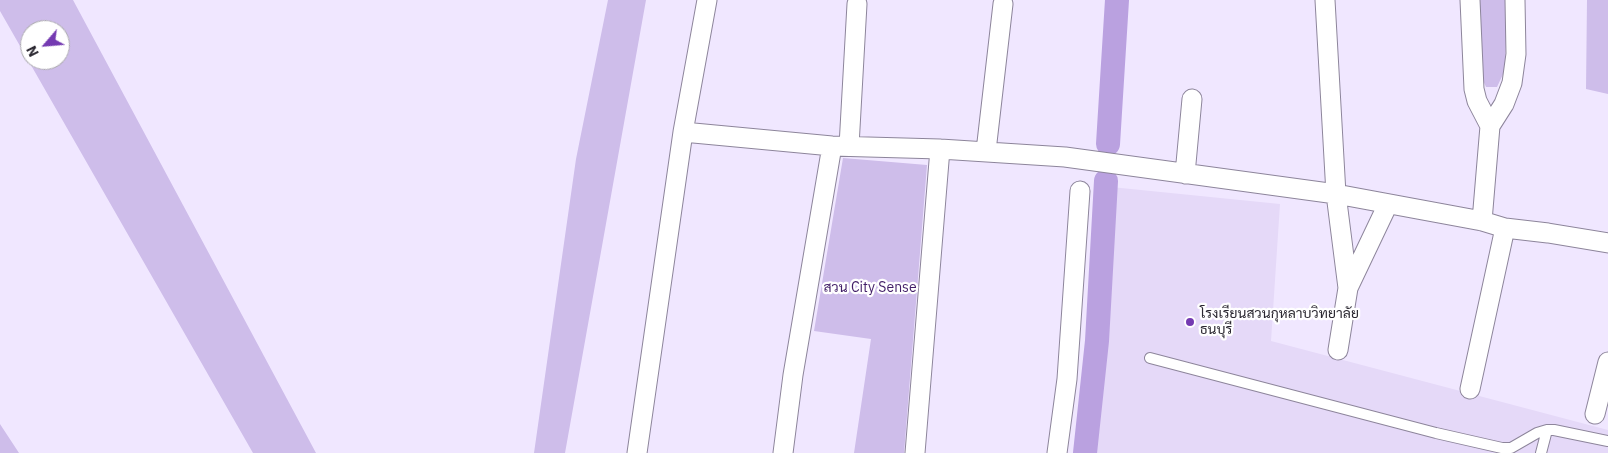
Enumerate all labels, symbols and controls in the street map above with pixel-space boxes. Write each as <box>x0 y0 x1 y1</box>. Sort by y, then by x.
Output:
north arrow <box>20 20 70 70</box>
text: N <box>22 43 43 60</box>
park label: สวน City Sense <box>823 280 917 296</box>
place label: โรงเรียนสวนกุหลาบวิทยาลัย ธนบุรี <box>1200 306 1359 338</box>
marker: โรงเรียนสวนกุหลาบวิทยาลัย ธนบุรี <box>1184 316 1196 328</box>

